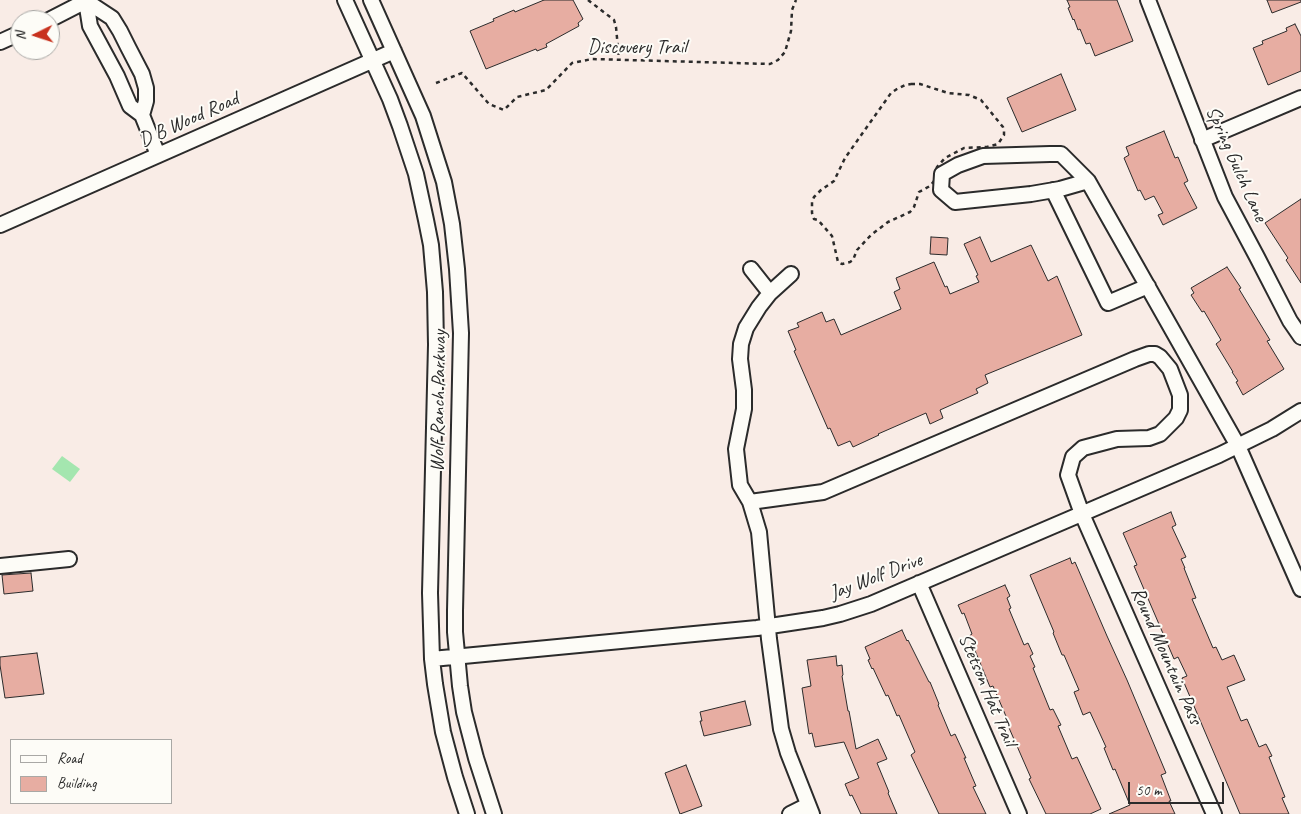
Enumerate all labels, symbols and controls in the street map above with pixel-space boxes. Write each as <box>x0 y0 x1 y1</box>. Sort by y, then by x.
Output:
north arrow <box>10 10 60 60</box>
text: N <box>12 31 29 41</box>
street label: Discovery Trail <box>588 36 686 60</box>
street label: D B Wood Road <box>136 87 242 153</box>
street label: Spring Gulch Lane <box>1200 103 1272 225</box>
street label: Wolf Ranch Parkway <box>426 330 452 472</box>
street label: Jay Wolf Drive <box>826 548 926 606</box>
street label: Round Mountain Pass <box>1125 584 1207 728</box>
street label: Stetson Hat Trail <box>953 630 1021 750</box>
legend <box>10 739 172 804</box>
text: Road <box>57 749 82 768</box>
scale bar <box>1131 772 1227 804</box>
text: Building <box>57 774 96 793</box>
text: 50 m <box>1136 781 1162 800</box>

